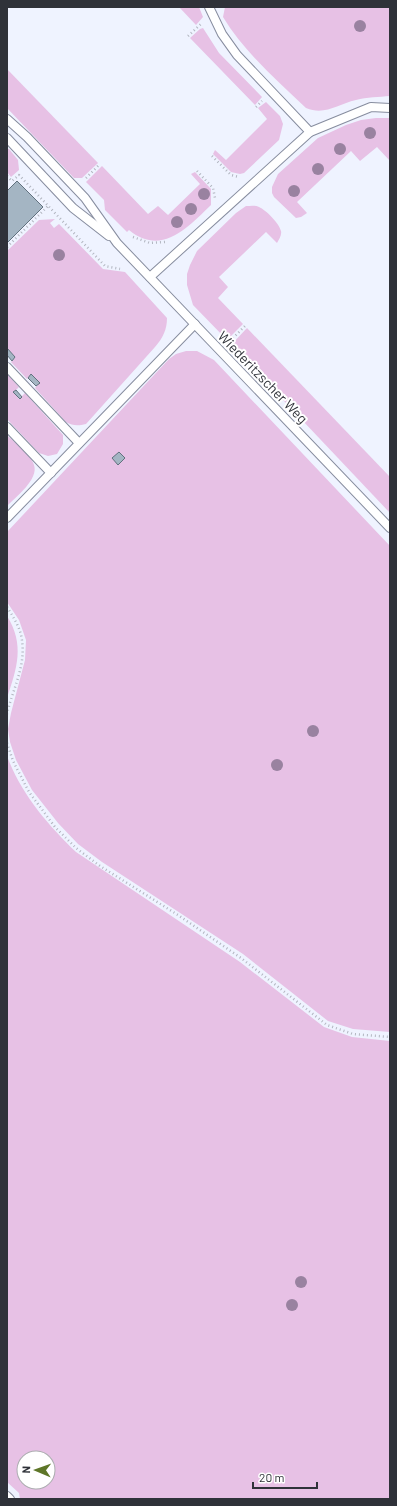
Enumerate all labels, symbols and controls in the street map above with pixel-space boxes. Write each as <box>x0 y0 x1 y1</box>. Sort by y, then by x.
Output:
street label: Wiederitzscher Weg <box>215 327 311 427</box>
north arrow <box>16 1450 56 1490</box>
scale bar <box>253 1464 317 1490</box>
text: N <box>19 1466 32 1474</box>
text: 20 m <box>259 1470 285 1484</box>

